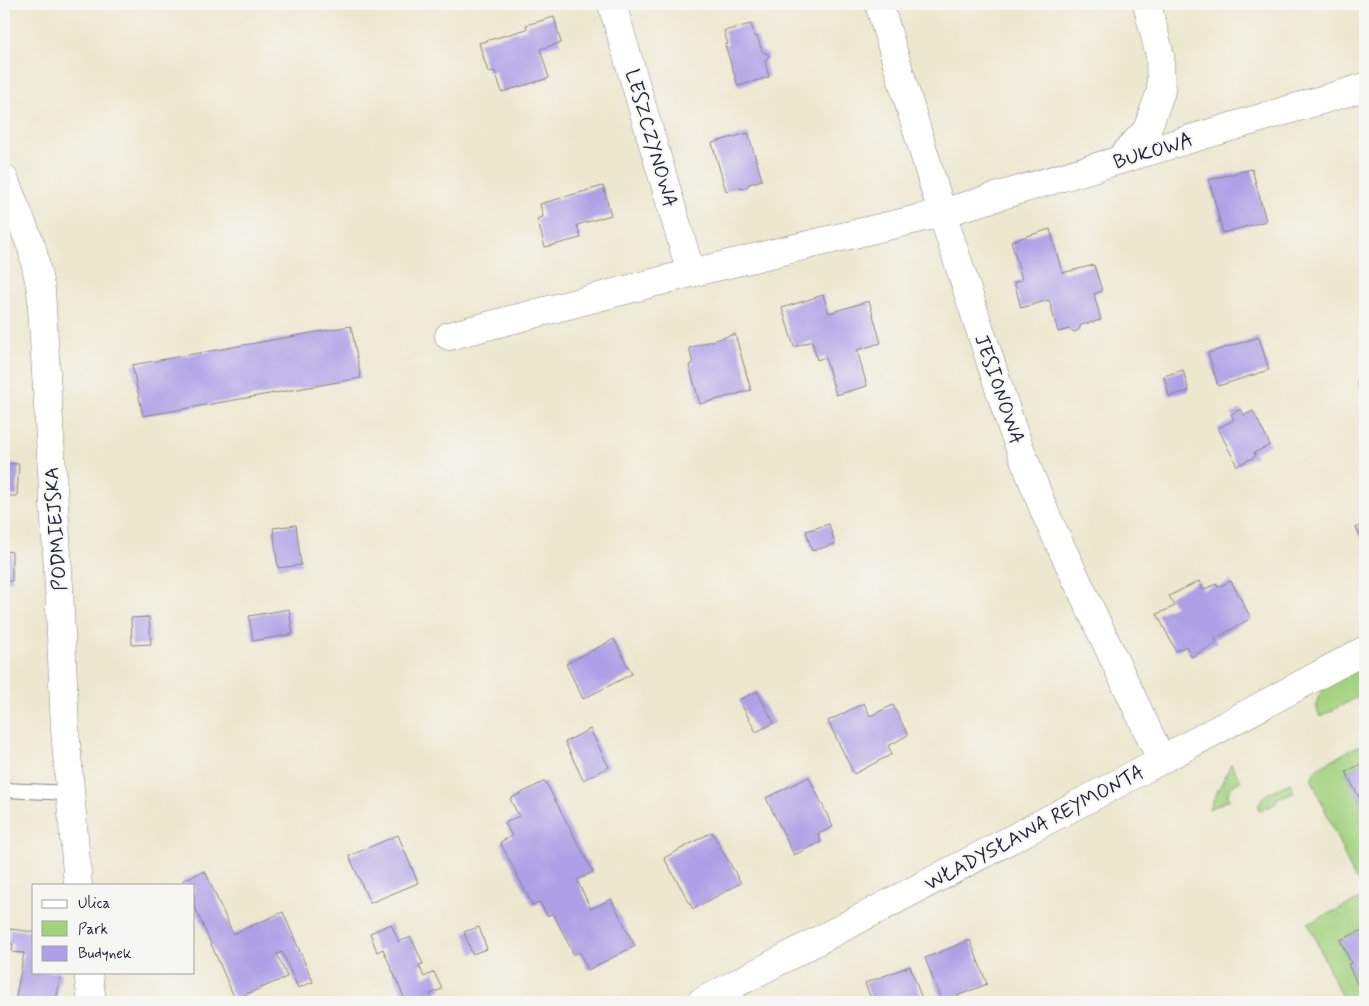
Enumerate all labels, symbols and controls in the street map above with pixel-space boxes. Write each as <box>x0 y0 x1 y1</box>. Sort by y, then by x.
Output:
street label: LESZCZYNOWA <box>618 66 683 211</box>
street label: BUKOWA <box>1110 127 1197 176</box>
street label: JESIONOWA <box>967 331 1030 448</box>
street label: PODMIEJSKA <box>39 466 74 592</box>
street label: WŁADYSŁAWA REYMONTA <box>920 759 1149 898</box>
legend <box>32 884 195 974</box>
text: Ulica <box>78 894 111 914</box>
text: Park <box>78 920 108 940</box>
text: Budynek <box>78 944 132 964</box>

